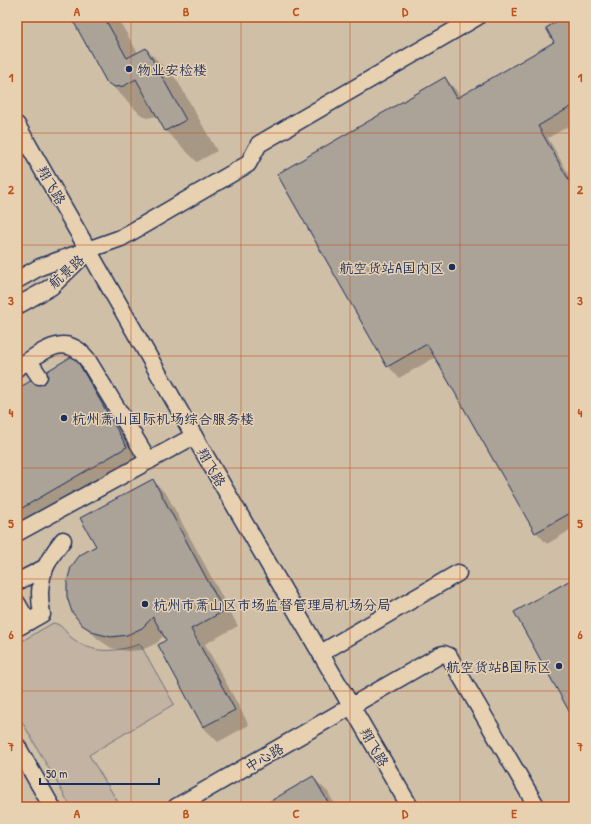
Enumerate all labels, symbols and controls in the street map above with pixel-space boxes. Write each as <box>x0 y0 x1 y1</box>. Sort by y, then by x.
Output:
text: A <box>74 2 81 20</box>
text: B <box>183 2 190 20</box>
text: C <box>292 2 300 20</box>
text: D <box>402 2 409 20</box>
text: E <box>511 2 517 20</box>
place label: 物业安检楼 <box>137 60 207 79</box>
marker: 物业安检楼 <box>124 64 134 74</box>
text: 1 <box>9 68 14 86</box>
text: 1 <box>578 68 583 86</box>
street label: 翔飞路 <box>33 162 71 208</box>
text: 2 <box>8 180 15 198</box>
text: 2 <box>577 180 584 198</box>
street label: 航景路 <box>44 250 88 292</box>
place label: 航空货站A国内区 <box>339 258 444 277</box>
marker: 航空货站A国内区 <box>447 262 457 272</box>
text: 3 <box>8 291 14 309</box>
text: 3 <box>577 291 583 309</box>
text: 4 <box>9 403 14 421</box>
text: 4 <box>578 403 583 421</box>
place label: 杭州萧山国际机场综合服务楼 <box>72 409 254 428</box>
marker: 杭州萧山国际机场综合服务楼 <box>59 413 69 423</box>
street label: 翔飞路 <box>193 444 231 490</box>
text: 5 <box>8 514 14 532</box>
text: 5 <box>577 514 583 532</box>
place label: 杭州市萧山区市场监督管理局机场分局 <box>153 595 391 614</box>
marker: 杭州市萧山区市场监督管理局机场分局 <box>140 599 150 609</box>
text: 6 <box>8 625 14 643</box>
text: 6 <box>577 625 583 643</box>
place label: 航空货站B国际区 <box>446 657 551 676</box>
marker: 航空货站B国际区 <box>554 661 564 671</box>
street label: 翔飞路 <box>356 724 394 770</box>
text: 7 <box>7 737 15 755</box>
text: 7 <box>576 737 584 755</box>
street label: 中心路 <box>241 738 287 776</box>
scale bar <box>40 760 159 786</box>
text: 50 m <box>46 765 67 782</box>
text: A <box>74 804 81 822</box>
text: B <box>183 804 190 822</box>
text: C <box>292 804 300 822</box>
text: D <box>402 804 409 822</box>
text: E <box>511 804 517 822</box>

